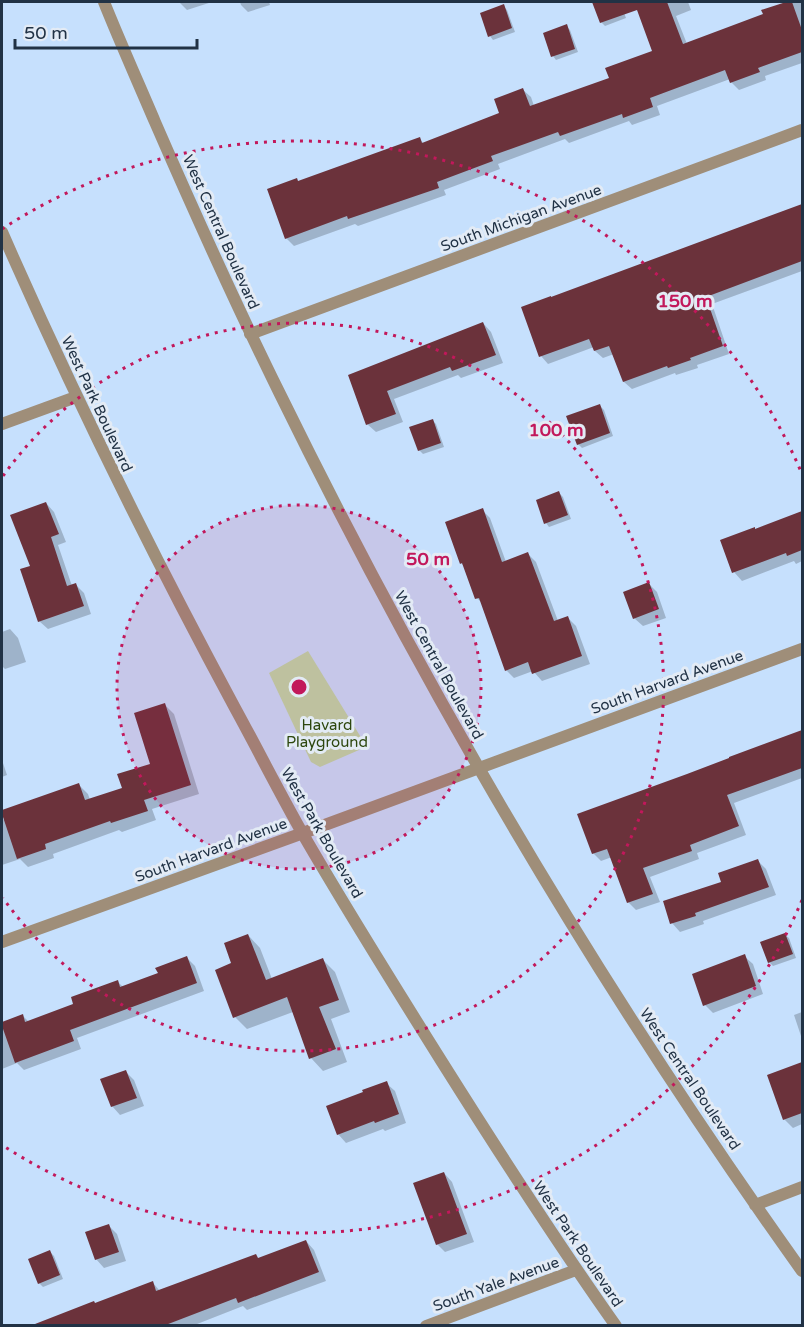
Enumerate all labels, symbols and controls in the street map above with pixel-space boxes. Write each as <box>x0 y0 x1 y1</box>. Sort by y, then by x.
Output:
scale bar <box>15 12 196 50</box>
text: 50 m <box>24 22 68 44</box>
street label: West Central Boulevard <box>179 152 263 312</box>
street label: South Michigan Avenue <box>438 181 604 255</box>
text: 150 m <box>657 290 713 312</box>
street label: West Park Boulevard <box>58 333 136 475</box>
text: 100 m <box>528 419 584 441</box>
text: 50 m <box>406 548 450 570</box>
street label: West Central Boulevard <box>391 588 487 742</box>
street label: South Harvard Avenue <box>588 646 746 718</box>
centre of rings <box>289 677 309 697</box>
park label: Havard Playground <box>286 716 368 751</box>
street label: West Park Boulevard <box>277 765 367 901</box>
street label: South Harvard Avenue <box>132 814 290 886</box>
street label: West Central Boulevard <box>636 1005 744 1153</box>
street label: West Park Boulevard <box>529 1178 627 1310</box>
street label: South Yale Avenue <box>430 1253 562 1315</box>

